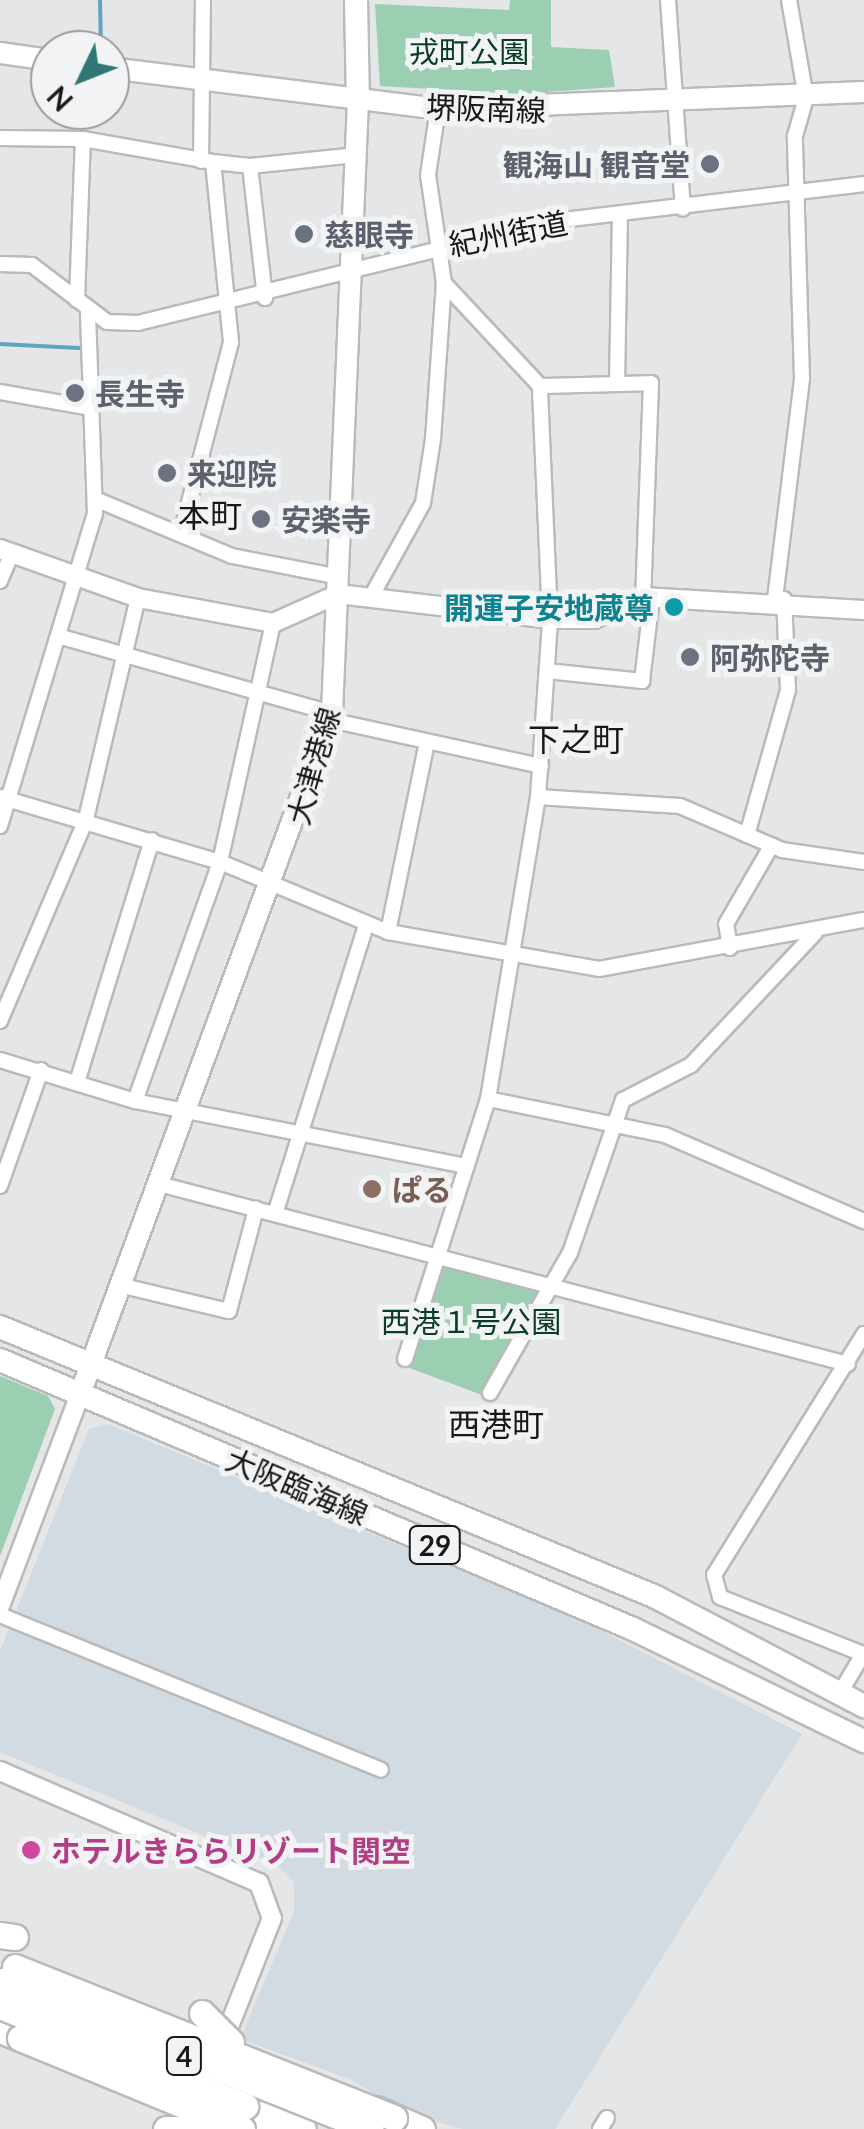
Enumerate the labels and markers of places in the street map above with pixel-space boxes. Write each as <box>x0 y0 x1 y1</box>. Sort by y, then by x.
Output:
place label: 観海山 観音堂 <box>503 146 690 182</box>
marker: 観海山 観音堂 <box>699 153 721 175</box>
place label: 慈眼寺 <box>324 216 414 252</box>
marker: 慈眼寺 <box>293 223 315 245</box>
place label: 長生寺 <box>95 375 185 411</box>
marker: 長生寺 <box>64 382 86 404</box>
place label: 来迎院 <box>187 455 277 491</box>
marker: 来迎院 <box>156 462 178 484</box>
place label: 安楽寺 <box>281 501 371 537</box>
marker: 安楽寺 <box>250 508 272 530</box>
place label: 開運子安地蔵尊 <box>444 589 654 625</box>
marker: 開運子安地蔵尊 <box>663 596 685 618</box>
place label: 阿弥陀寺 <box>710 639 830 675</box>
marker: 阿弥陀寺 <box>679 646 701 668</box>
place label: ぱる <box>392 1171 452 1207</box>
marker: ぱる <box>361 1178 383 1200</box>
place label: ホテルきららリゾート関空 <box>51 1832 411 1868</box>
marker: ホテルきららリゾート関空 <box>20 1839 42 1861</box>

